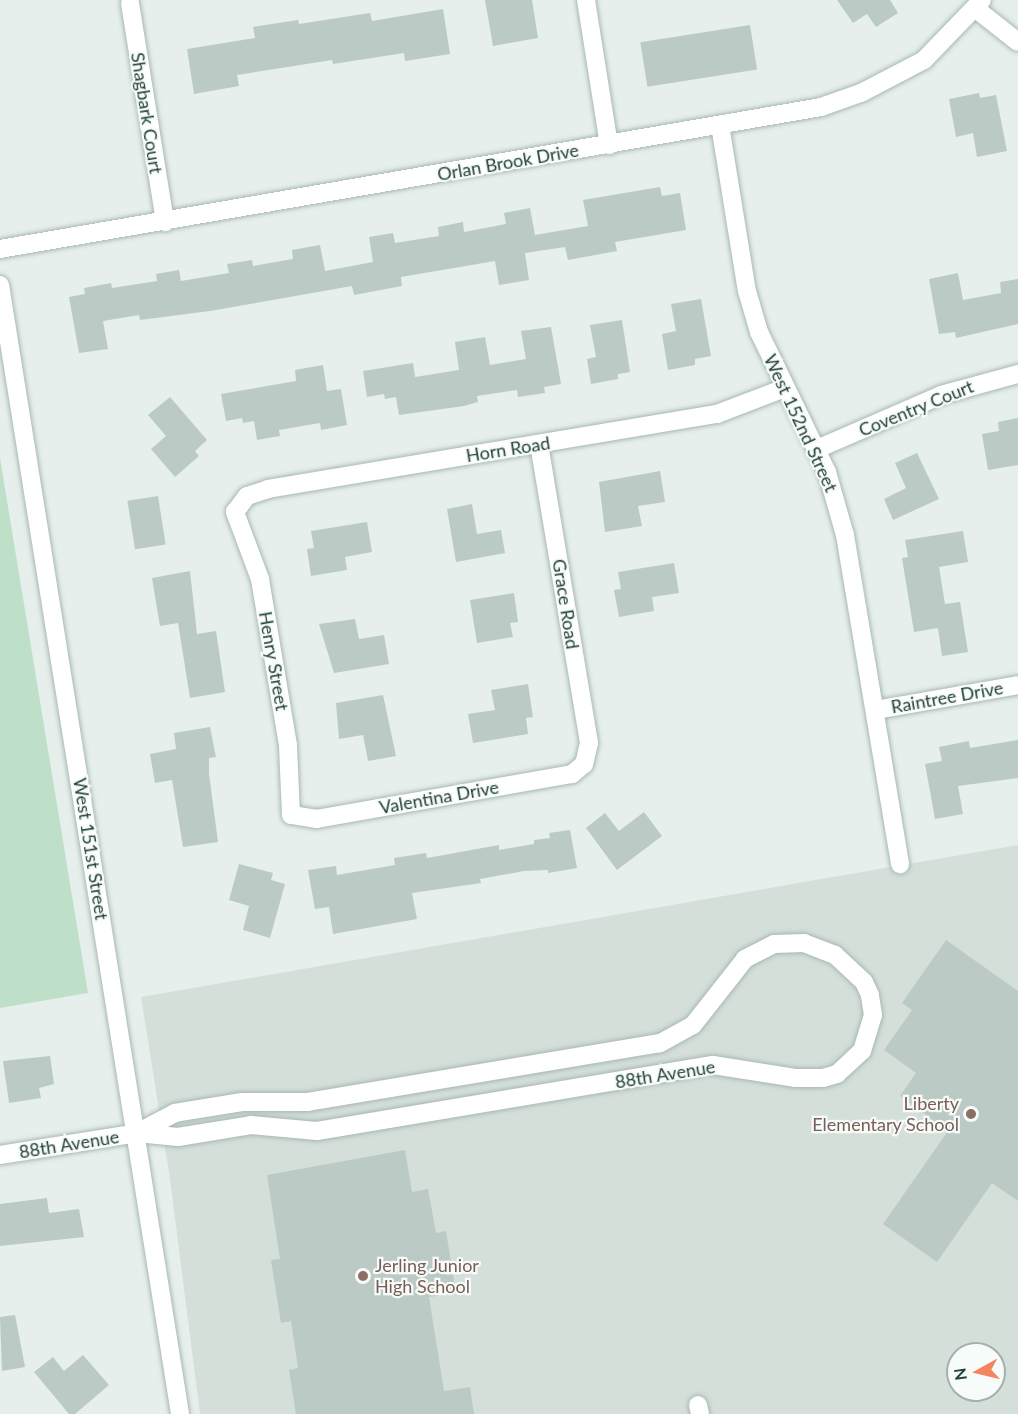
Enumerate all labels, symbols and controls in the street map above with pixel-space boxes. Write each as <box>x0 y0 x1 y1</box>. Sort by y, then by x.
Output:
street label: Shagbark Court <box>127 51 167 175</box>
street label: Orlan Brook Drive <box>436 139 580 185</box>
street label: West 152nd Street <box>760 351 842 495</box>
street label: Coventry Court <box>855 375 977 441</box>
street label: Horn Road <box>464 432 552 466</box>
street label: Grace Road <box>548 557 584 651</box>
street label: Henry Street <box>255 609 293 713</box>
street label: Raintree Drive <box>889 677 1005 717</box>
street label: West 151st Street <box>69 776 113 922</box>
street label: Valentina Drive <box>378 776 500 818</box>
street label: 88th Avenue <box>613 1055 717 1093</box>
place label: Liberty Elementary School <box>812 1093 959 1136</box>
marker: Liberty Elementary School <box>964 1107 978 1121</box>
street label: 88th Avenue <box>17 1125 121 1163</box>
place label: Jerling Junior High School <box>375 1255 479 1298</box>
marker: Jerling Junior High School <box>356 1269 370 1283</box>
north arrow <box>946 1342 1006 1402</box>
text: N <box>949 1367 970 1382</box>

